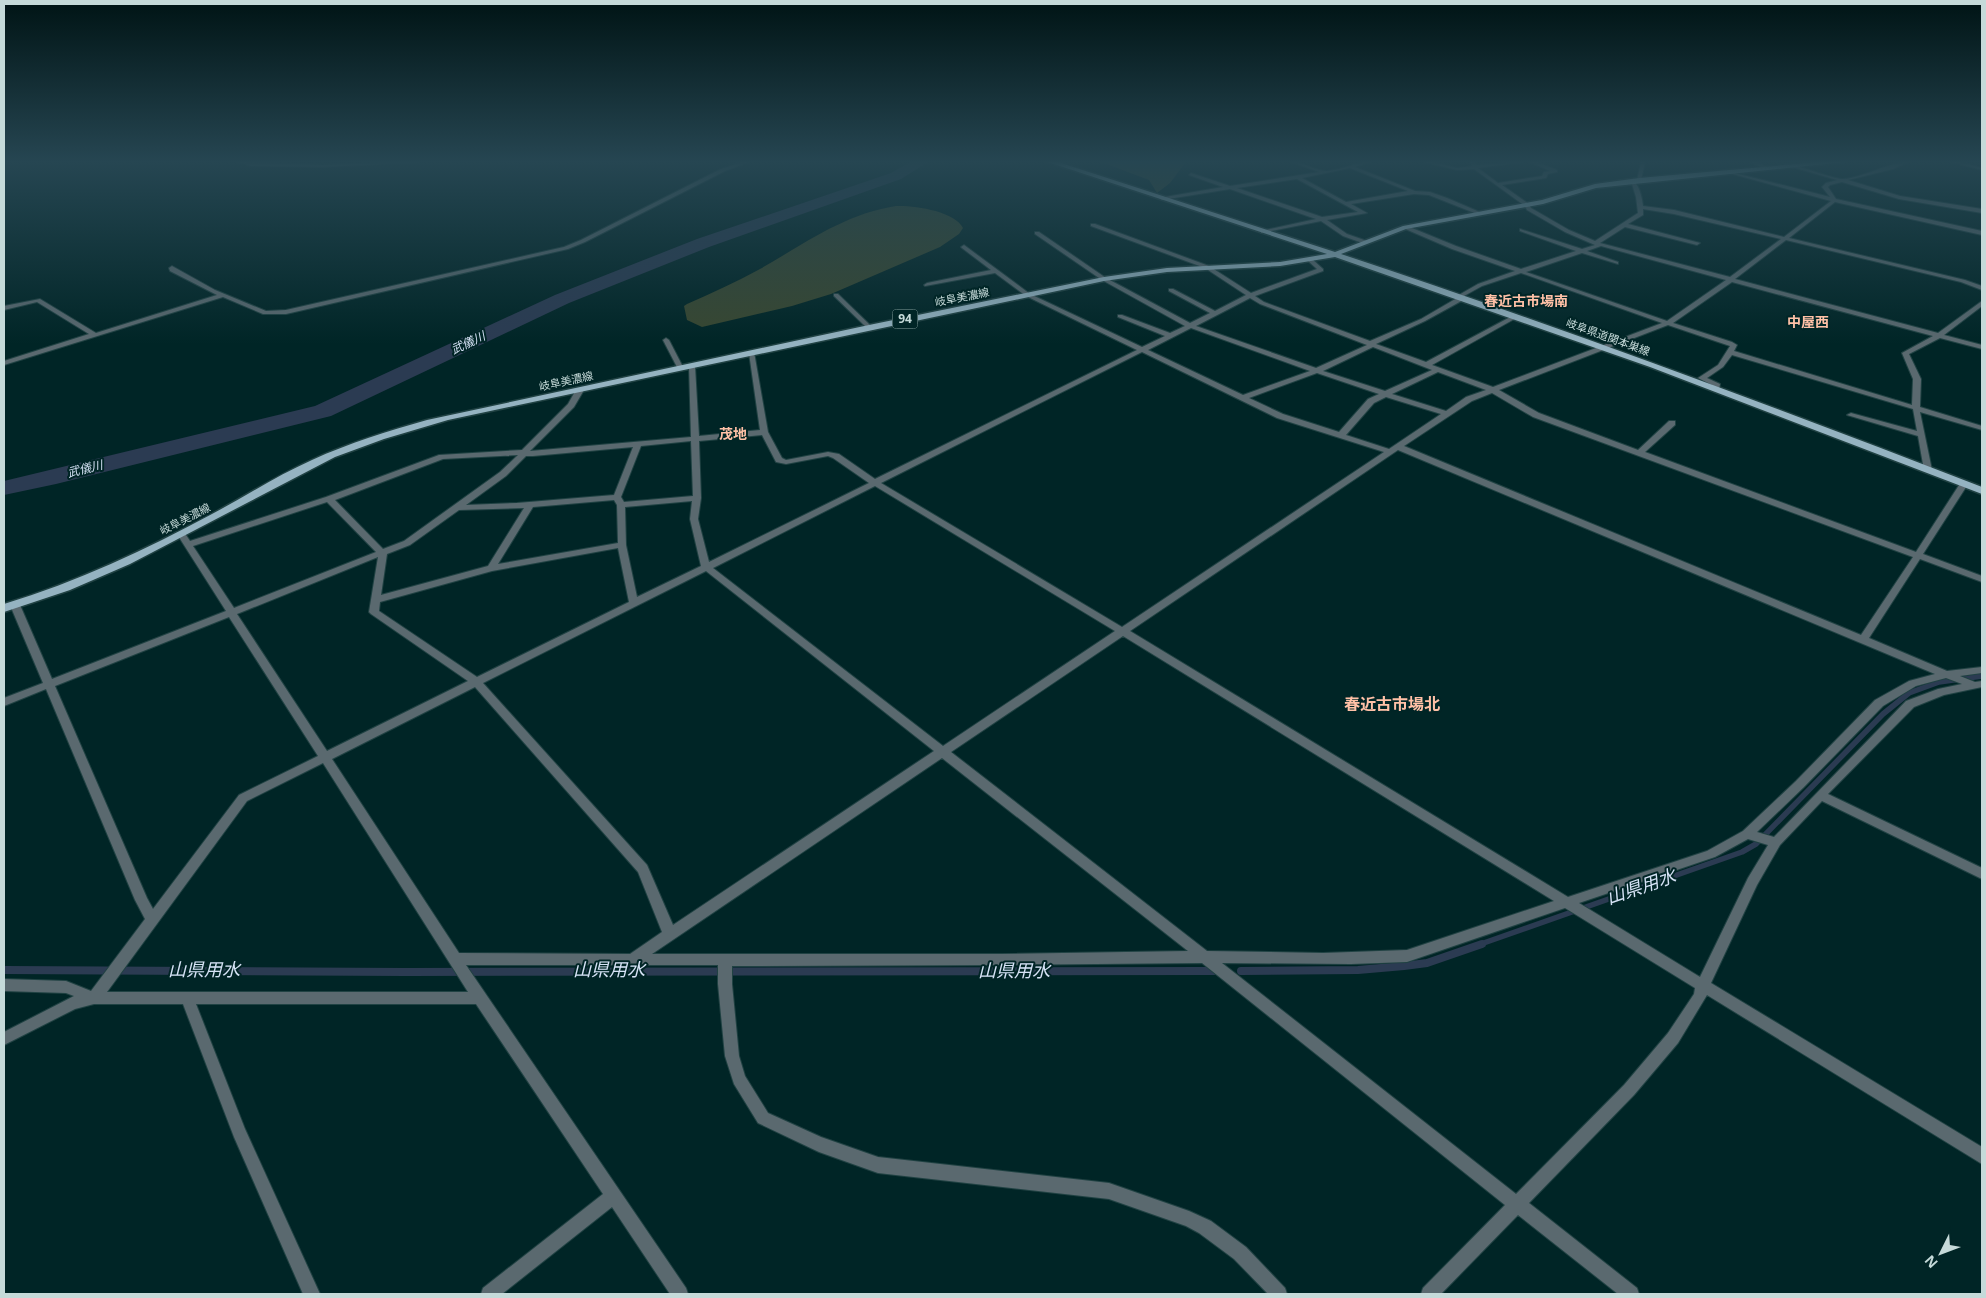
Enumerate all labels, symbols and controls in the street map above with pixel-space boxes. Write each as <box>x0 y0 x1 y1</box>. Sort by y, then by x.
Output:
street label: 岐阜美濃線 <box>933 284 990 309</box>
district label: 春近古市場南 <box>1484 291 1568 310</box>
road number: 94 <box>892 310 918 328</box>
district label: 中屋西 <box>1787 312 1829 331</box>
street label: 岐阜県道関本巣線 <box>1564 314 1652 359</box>
water label: 武儀川 <box>448 326 490 358</box>
street label: 岐阜美濃線 <box>537 367 594 394</box>
district label: 茂地 <box>719 424 747 443</box>
water label: 武儀川 <box>65 455 106 481</box>
street label: 岐阜美濃線 <box>157 499 213 538</box>
district label: 春近古市場北 <box>1344 693 1440 715</box>
water label: 山県用水 <box>1603 862 1681 909</box>
water label: 山県用水 <box>168 957 242 981</box>
water label: 山県用水 <box>573 957 647 981</box>
water label: 山県用水 <box>978 958 1052 982</box>
north arrow <box>1916 1228 1966 1278</box>
text: N <box>1920 1251 1942 1273</box>

